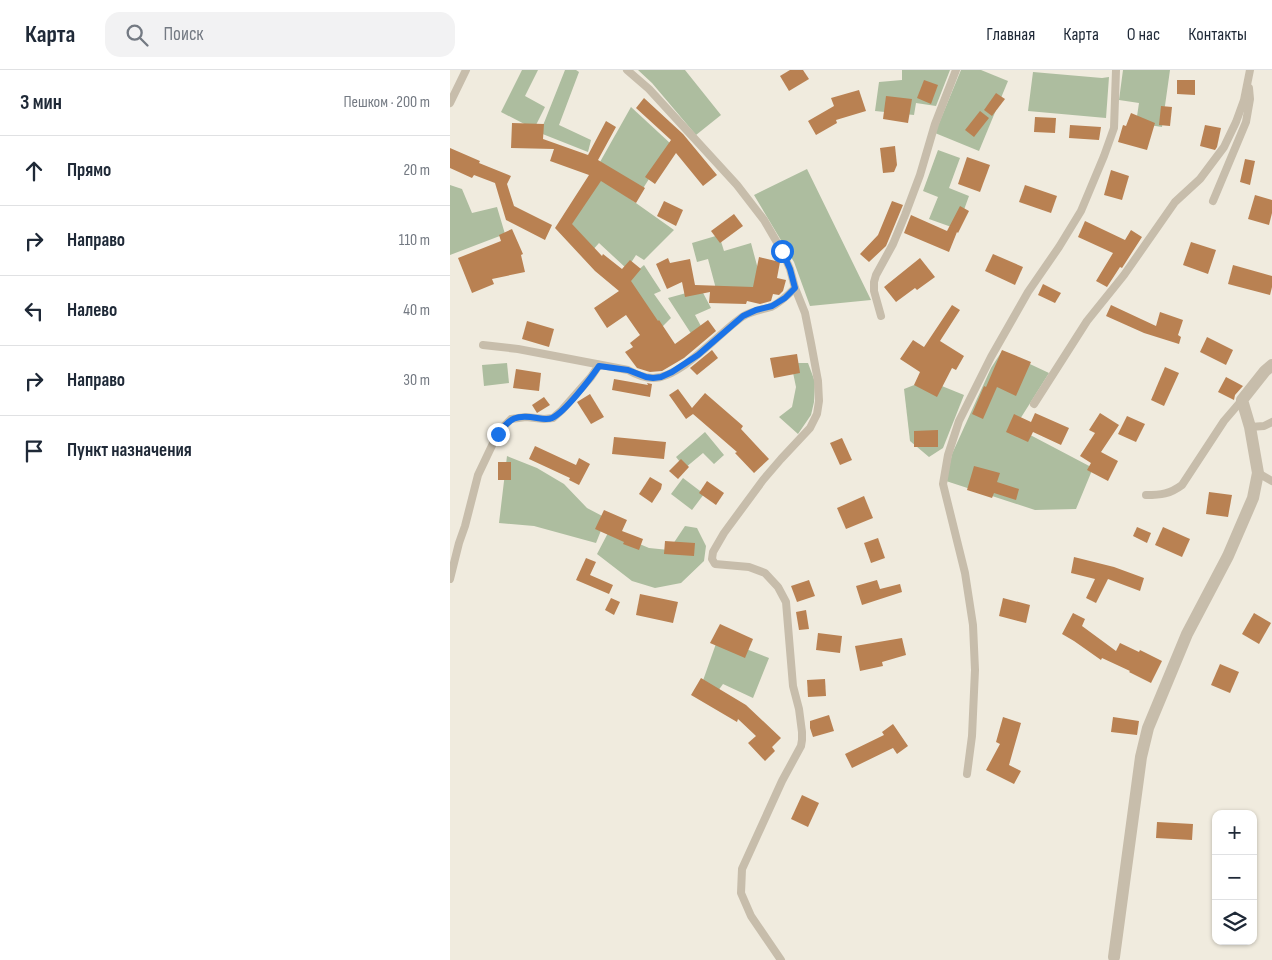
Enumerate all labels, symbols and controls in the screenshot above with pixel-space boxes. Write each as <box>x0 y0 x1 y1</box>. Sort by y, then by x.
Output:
search box <box>105 12 455 57</box>
text: Карта <box>25 20 75 49</box>
icon: search <box>123 21 151 49</box>
text: Поиск <box>163 23 204 46</box>
text: Главная <box>986 24 1035 45</box>
text: Карта <box>1063 24 1099 45</box>
text: О нас <box>1127 24 1160 45</box>
text: Контакты <box>1188 24 1247 45</box>
text: 3 мин <box>20 90 62 115</box>
text: Пешком · 200 m <box>343 93 430 112</box>
icon: ahead <box>20 157 48 185</box>
text: Прямо <box>67 159 111 182</box>
text: 20 m <box>403 161 430 180</box>
icon: right <box>20 227 48 255</box>
text: Направо <box>67 229 125 252</box>
text: 110 m <box>399 231 430 250</box>
route start <box>771 240 794 263</box>
icon: left <box>20 297 48 325</box>
text: Налево <box>67 299 117 322</box>
text: 40 m <box>403 301 430 320</box>
icon: right <box>20 367 48 395</box>
text: Направо <box>67 369 125 392</box>
text: 30 m <box>403 371 430 390</box>
route end <box>487 423 510 446</box>
icon: arrive <box>20 437 48 465</box>
text: Пункт назначения <box>67 439 192 462</box>
map controls <box>1212 810 1257 945</box>
button: + <box>1212 810 1257 855</box>
button: − <box>1212 855 1257 900</box>
button: layers <box>1212 900 1257 945</box>

